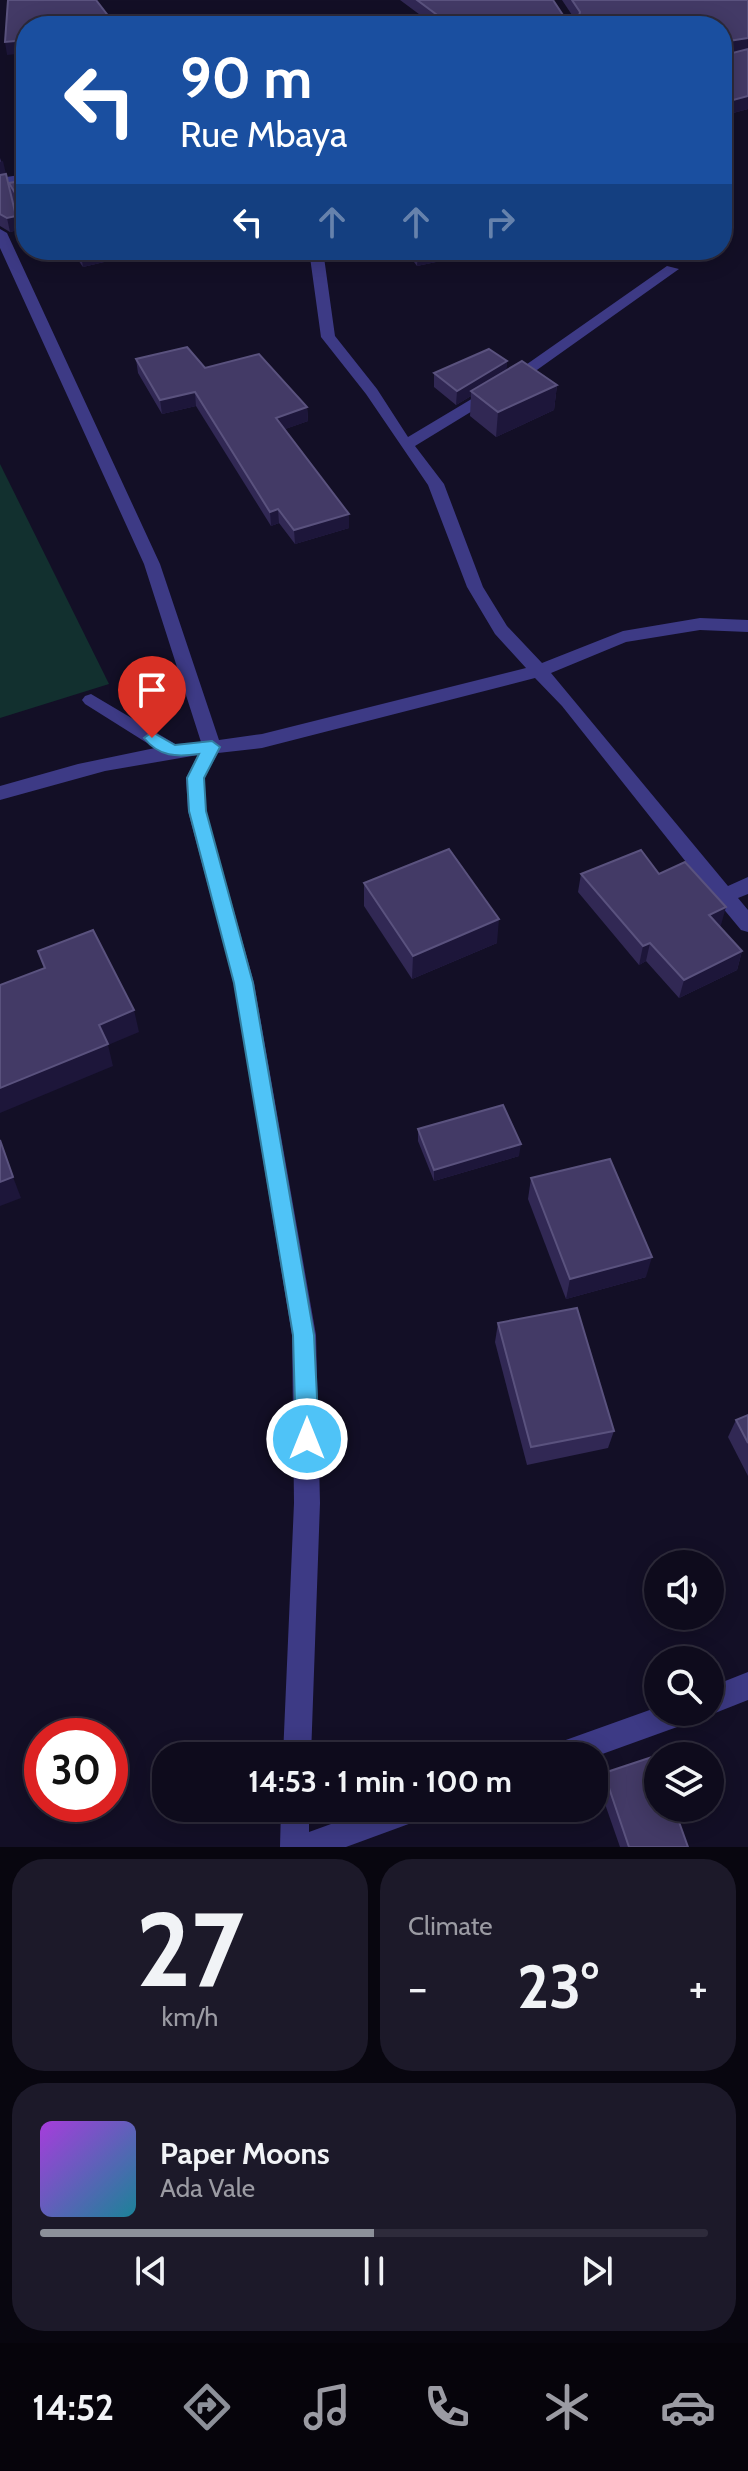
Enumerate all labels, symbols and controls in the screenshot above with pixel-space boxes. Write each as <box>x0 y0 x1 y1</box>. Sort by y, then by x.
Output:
text: 90 m <box>180 44 312 112</box>
icon: left <box>48 48 152 152</box>
text: Rue Mbaya <box>180 112 347 156</box>
icon: left <box>226 200 270 244</box>
icon: ahead <box>310 200 354 244</box>
icon: ahead <box>394 200 438 244</box>
icon: right <box>478 200 522 244</box>
pin <box>118 656 186 738</box>
icon: arrive <box>130 668 174 712</box>
position arrow <box>265 1397 349 1481</box>
map controls <box>644 1550 724 1822</box>
button: sound <box>644 1550 724 1630</box>
button: search <box>644 1646 724 1726</box>
speed limit sign: 30 <box>24 1718 128 1822</box>
button: layers <box>644 1742 724 1822</box>
text: 14:53 · 1 min · 100 m <box>248 1763 512 1800</box>
text: 27 <box>136 1886 244 2012</box>
text: Climate <box>408 1910 493 1942</box>
text: 23° <box>517 1950 599 2023</box>
text: − <box>408 1961 427 2014</box>
text: + <box>689 1961 708 2014</box>
text: km/h <box>162 2001 218 2033</box>
text: Paper Moons <box>160 2135 330 2172</box>
text: Ada Vale <box>160 2172 255 2204</box>
icon: previous <box>129 2249 173 2293</box>
icon: pause <box>352 2249 396 2293</box>
icon: next <box>575 2249 619 2293</box>
icon: directions <box>179 2379 235 2435</box>
icon: music <box>299 2379 355 2435</box>
icon: phone <box>419 2379 475 2435</box>
icon: climate <box>539 2379 595 2435</box>
icon: car <box>660 2379 716 2435</box>
text: 14:52 <box>32 2385 114 2429</box>

